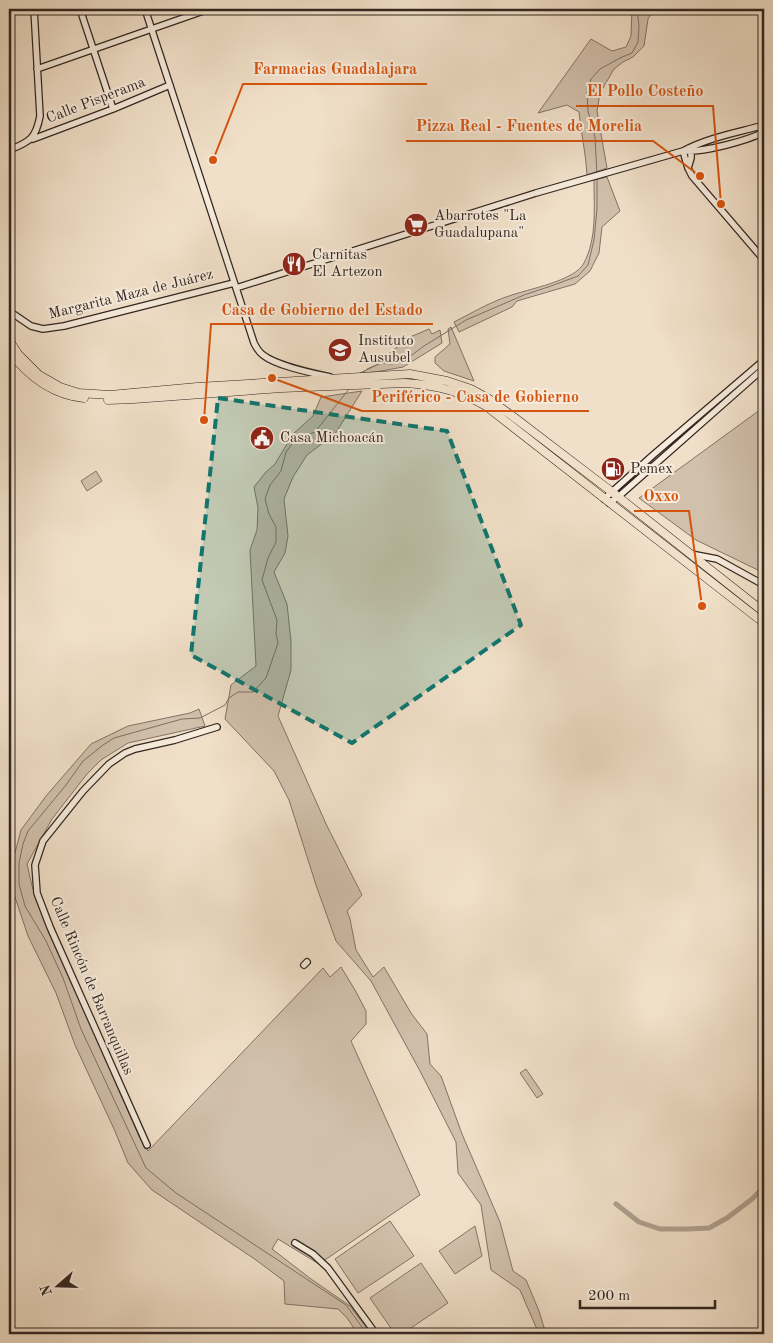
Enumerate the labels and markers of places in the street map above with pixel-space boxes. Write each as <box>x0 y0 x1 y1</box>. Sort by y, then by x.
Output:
callout: Farmacias Guadalajara <box>243 53 427 84</box>
callout: El Pollo Costeño <box>576 75 713 106</box>
callout: Pizza Real - Fuentes de Morelia <box>406 110 653 141</box>
place label: Abarrotes "La Guadalupana" <box>434 209 527 241</box>
supermarket icon: Abarrotes "La Guadalupana" <box>403 212 429 238</box>
place label: Carnitas El Artezon <box>312 248 383 280</box>
restaurant icon: Carnitas El Artezon <box>281 251 307 277</box>
callout: Casa de Gobierno del Estado <box>211 293 433 324</box>
place label: Instituto Ausubel <box>358 334 414 366</box>
school or university icon: Instituto Ausubel <box>327 337 353 363</box>
callout: Periférico - Casa de Gobierno <box>362 380 589 411</box>
public building icon: Casa Michoacán <box>249 425 275 451</box>
place label: Casa Michoacán <box>280 431 384 446</box>
fuel station icon: Pemex <box>600 456 626 482</box>
place label: Pemex <box>630 462 673 477</box>
callout: Oxxo <box>634 480 689 511</box>

